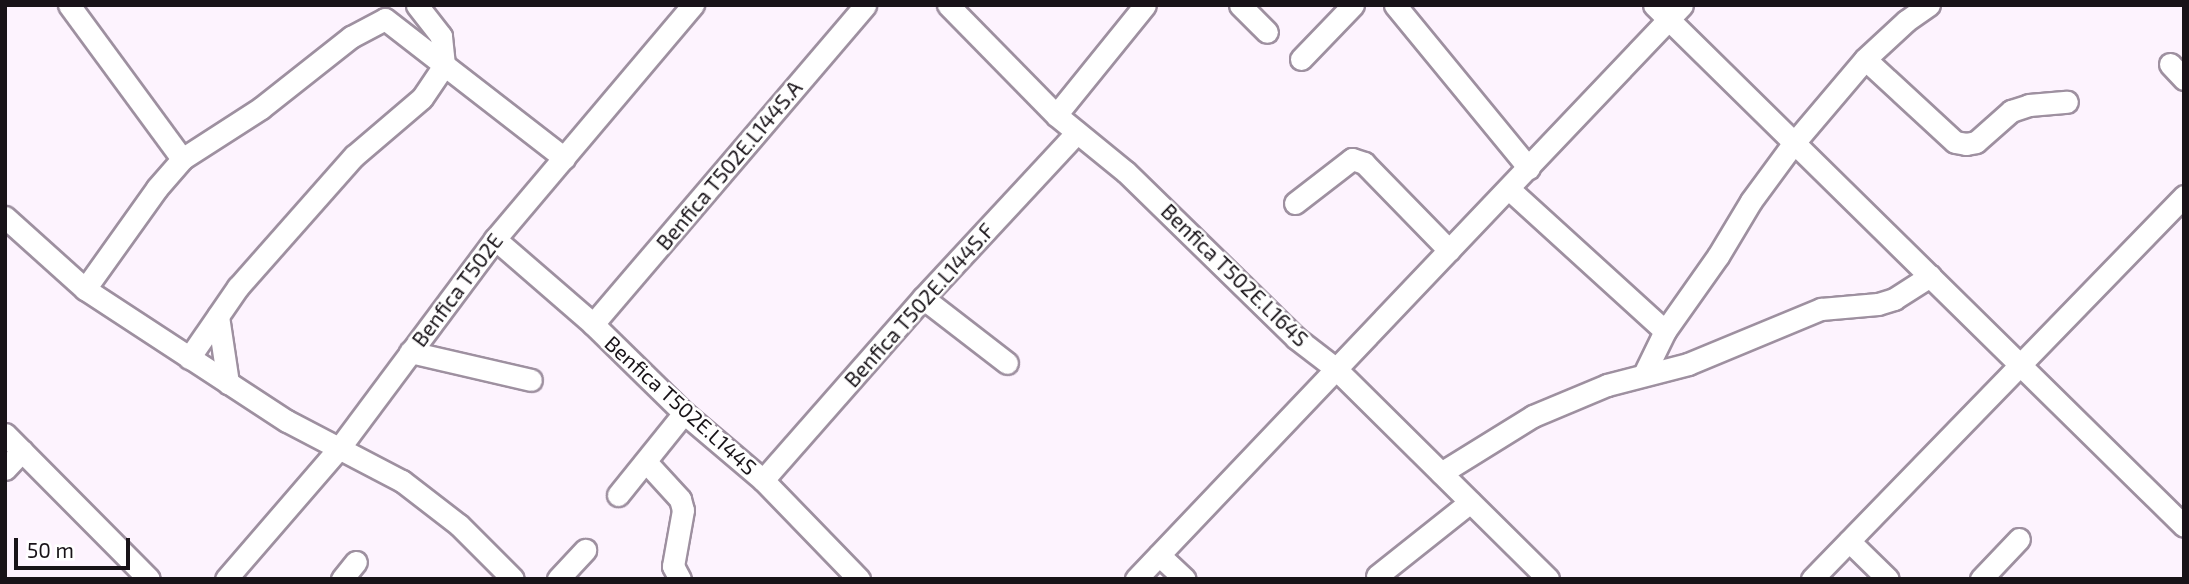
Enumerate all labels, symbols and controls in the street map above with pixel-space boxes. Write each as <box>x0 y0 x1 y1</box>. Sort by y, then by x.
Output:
street label: Benfica T502E.L144S.A <box>651 75 807 255</box>
street label: Benfica T502E.L164S <box>1156 198 1314 352</box>
street label: Benfica T502E.L144S.F <box>839 218 999 392</box>
street label: Benfica T502E <box>406 228 508 352</box>
street label: Benfica T502E.L144S <box>600 330 762 480</box>
scale bar <box>18 524 133 568</box>
text: 50 m <box>27 537 74 562</box>

